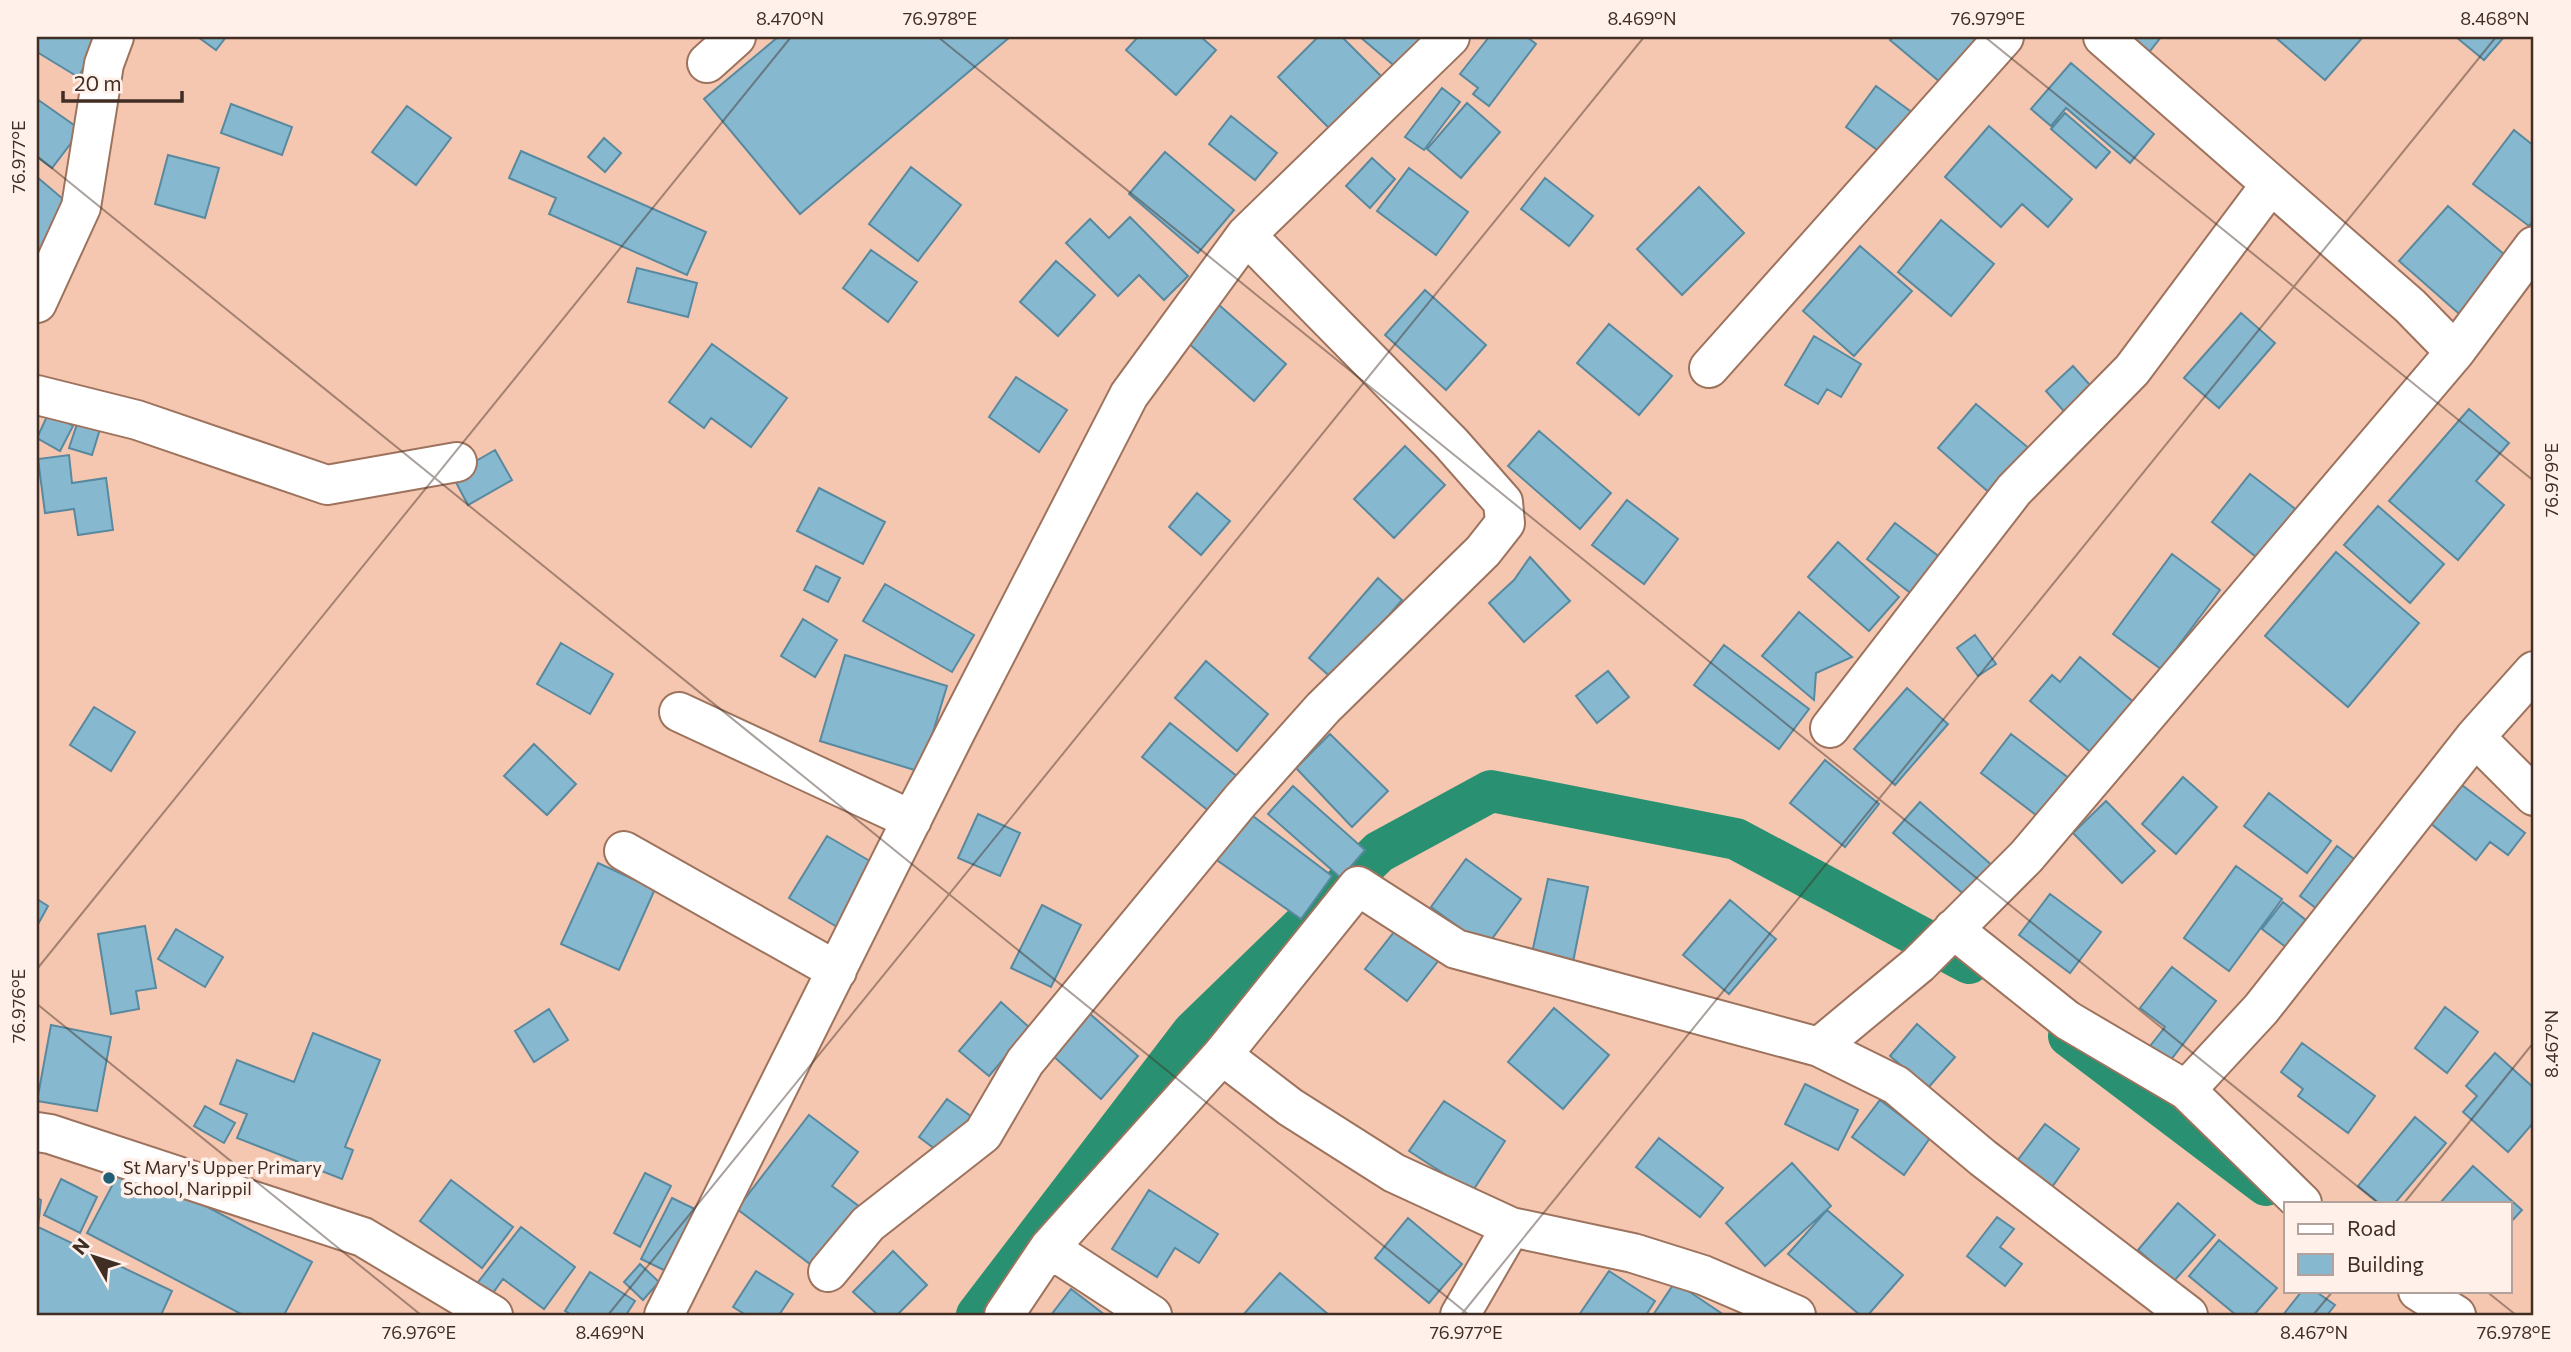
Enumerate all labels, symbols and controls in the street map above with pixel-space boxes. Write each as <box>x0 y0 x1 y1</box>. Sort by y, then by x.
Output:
text: 8.470°N <box>756 7 824 29</box>
text: 76.978°E <box>903 7 977 29</box>
text: 8.469°N <box>1607 7 1677 29</box>
text: 76.979°E <box>1951 7 2025 29</box>
text: 8.468°N <box>2460 7 2530 29</box>
scale bar <box>63 60 182 104</box>
text: 20 m <box>74 70 122 95</box>
text: 76.977°E <box>7 120 29 194</box>
text: 76.979°E <box>2540 443 2562 517</box>
text: 76.976°E <box>7 969 29 1043</box>
text: 8.467°N <box>2540 1010 2562 1078</box>
place label: St Mary's Upper Primary School, Narippil <box>123 1156 322 1199</box>
marker: St Mary's Upper Primary School, Narippil <box>101 1170 117 1186</box>
legend <box>2284 1202 2512 1292</box>
text: Road <box>2347 1215 2396 1240</box>
north arrow <box>60 1222 130 1292</box>
text: N <box>67 1233 94 1259</box>
text: Building <box>2347 1251 2424 1276</box>
text: 76.976°E <box>382 1321 456 1343</box>
text: 8.469°N <box>575 1321 645 1343</box>
text: 76.977°E <box>1429 1321 1503 1343</box>
text: 8.467°N <box>2280 1321 2348 1343</box>
text: 76.978°E <box>2477 1321 2551 1343</box>

